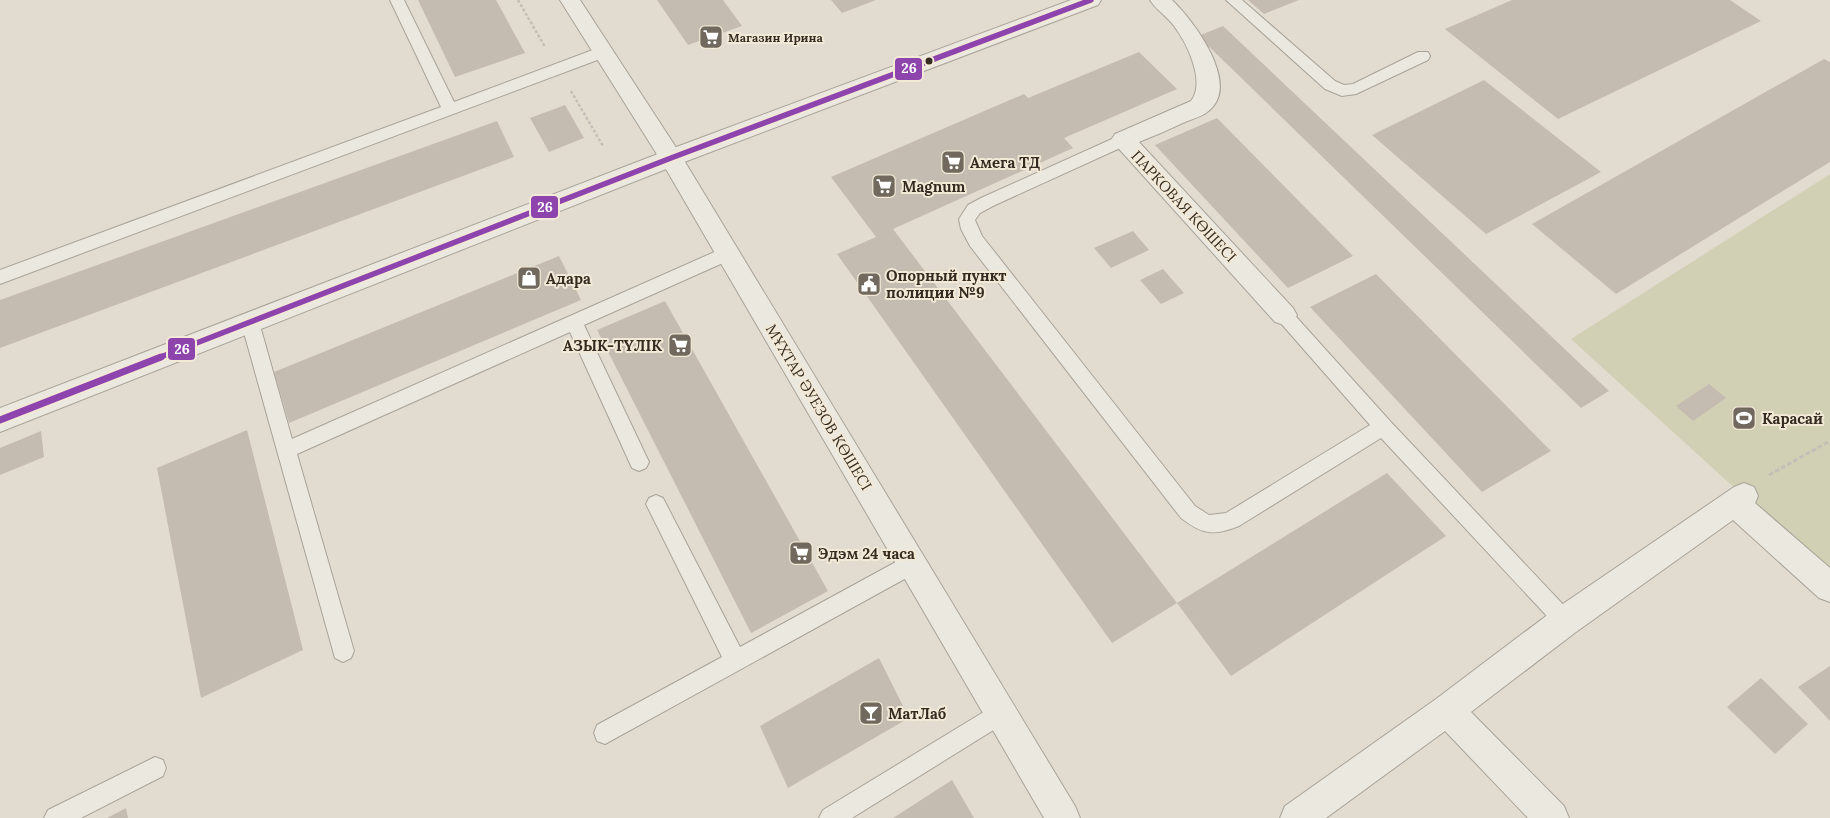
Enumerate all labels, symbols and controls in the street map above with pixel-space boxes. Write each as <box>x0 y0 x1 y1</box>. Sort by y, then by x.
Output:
supermarket icon: Магазин Ирина <box>698 24 724 50</box>
place label: Магазин Ирина <box>728 30 823 45</box>
unlabelled marker <box>924 56 934 66</box>
line badge: 26 <box>894 57 923 81</box>
text: 26 <box>901 59 917 77</box>
street label: ПАРКОВАЯ КӨШЕСІ <box>1127 146 1241 266</box>
supermarket icon: Амега ТД <box>940 149 966 175</box>
place label: Амега ТД <box>970 153 1040 172</box>
supermarket icon: Magnum <box>871 173 897 199</box>
place label: Magnum <box>902 177 965 196</box>
line badge: 26 <box>530 195 559 219</box>
text: 26 <box>537 198 553 216</box>
shop icon: Адара <box>516 265 542 291</box>
place label: Опорный пункт полиции №9 <box>886 266 1007 302</box>
place label: Адара <box>546 269 591 288</box>
public building icon: Опорный пункт полиции №9 <box>856 271 882 297</box>
street label: МҰХТАР ӘУЕЗОВ КӨШЕСІ <box>762 320 876 494</box>
supermarket icon: АЗЫК-TYЛIK <box>667 332 693 358</box>
place label: АЗЫК-TYЛIK <box>563 336 662 355</box>
line badge: 26 <box>167 337 196 361</box>
text: 26 <box>174 340 190 358</box>
sports icon: Карасай <box>1731 405 1757 431</box>
place label: Карасай <box>1762 409 1823 428</box>
supermarket icon: Эдэм 24 часа <box>788 540 814 566</box>
place label: Эдэм 24 часа <box>818 544 915 563</box>
bar icon: МатЛаб <box>858 700 884 726</box>
place label: МатЛаб <box>888 704 947 723</box>

